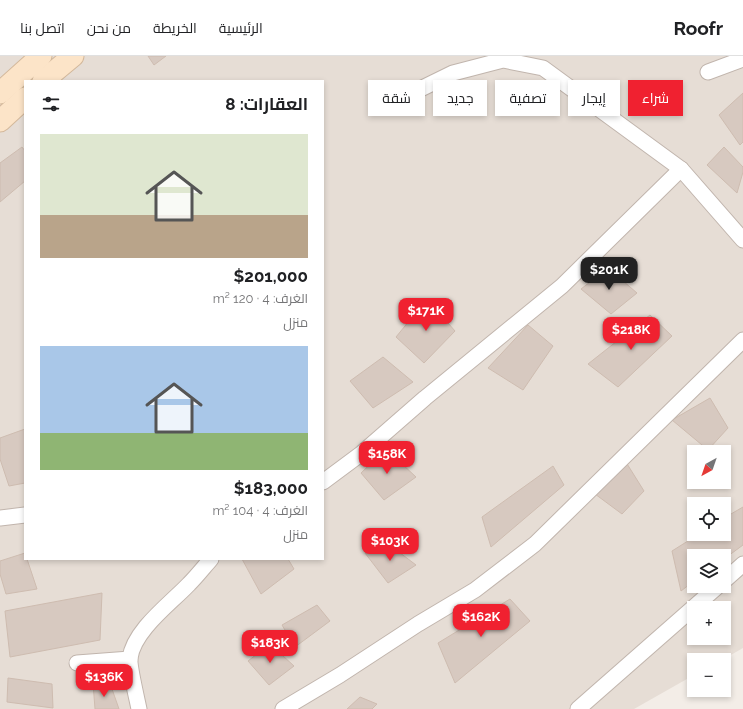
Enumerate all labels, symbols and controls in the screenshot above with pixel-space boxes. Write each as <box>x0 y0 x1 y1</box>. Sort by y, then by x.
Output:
text: Roofr <box>673 17 723 39</box>
text: اتصل بنا <box>20 20 65 36</box>
text: من نحن <box>87 20 131 36</box>
text: الخريطة <box>153 20 197 36</box>
text: الرئيسية <box>219 20 263 36</box>
chip: شقة <box>368 80 425 116</box>
chip: جديد <box>433 80 487 116</box>
chip: تصفية <box>495 80 560 116</box>
chip: إيجار <box>568 80 620 116</box>
chip: شراء <box>628 80 683 116</box>
icon: filters <box>40 93 62 115</box>
text: العقارات: 8 <box>225 94 308 114</box>
icon: home <box>138 160 210 232</box>
pin: $201K <box>581 257 637 291</box>
text: $201K <box>590 262 628 277</box>
text: $201,000 <box>234 266 308 286</box>
text: الغرف: 4 · 120 m² <box>213 291 308 306</box>
pin: $171K <box>398 298 454 332</box>
text: $171K <box>407 303 445 318</box>
text: منزل <box>283 315 308 330</box>
pin: $218K <box>603 317 659 351</box>
text: $218K <box>612 322 650 337</box>
icon: home <box>138 372 210 444</box>
pin: $158K <box>359 441 415 475</box>
north arrow <box>687 445 731 489</box>
map controls <box>687 445 731 697</box>
text: $158K <box>368 446 406 461</box>
text: $183,000 <box>234 478 308 498</box>
button: locate <box>687 497 731 541</box>
text: الغرف: 4 · 104 m² <box>212 503 308 518</box>
text: منزل <box>283 527 308 542</box>
pin: $103K <box>362 528 418 562</box>
text: $103K <box>371 533 409 548</box>
button: layers <box>687 549 731 593</box>
button: + <box>687 601 731 645</box>
pin: $162K <box>453 604 509 638</box>
text: $162K <box>462 609 500 624</box>
pin: $183K <box>242 630 298 664</box>
text: $183K <box>251 635 289 650</box>
button: − <box>687 653 731 697</box>
pin: $136K <box>76 664 132 698</box>
text: $136K <box>85 669 123 684</box>

